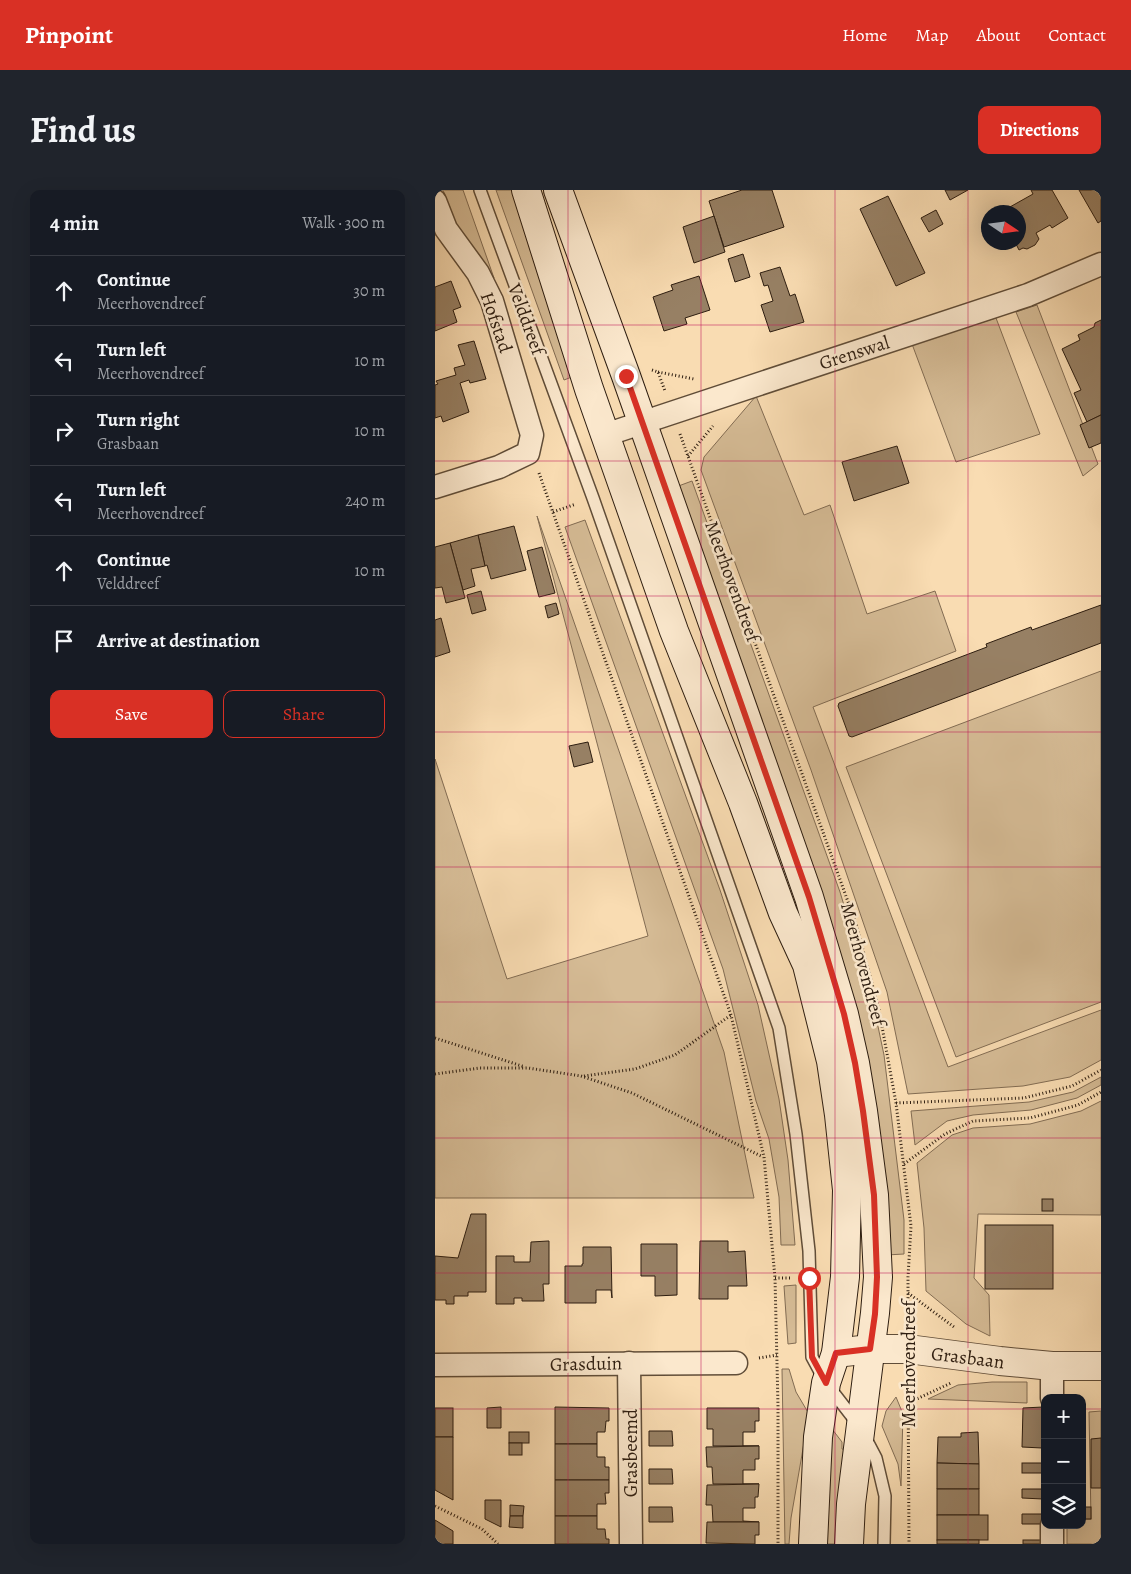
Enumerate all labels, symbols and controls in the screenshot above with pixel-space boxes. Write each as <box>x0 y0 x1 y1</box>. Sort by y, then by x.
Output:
text: Pinpoint <box>25 19 113 51</box>
text: Home <box>842 23 887 47</box>
text: Map <box>915 23 948 47</box>
text: About <box>976 23 1020 47</box>
text: Contact <box>1048 23 1106 47</box>
text: Find us <box>30 106 136 154</box>
button: Directions <box>978 106 1101 154</box>
north arrow <box>981 205 1026 250</box>
text: 4 min <box>50 209 99 237</box>
text: Walk · 300 m <box>302 212 385 234</box>
text: Continue <box>97 267 171 293</box>
icon: ahead <box>50 277 78 305</box>
street label: Velddreef <box>501 279 552 361</box>
text: 30 m <box>353 280 385 302</box>
street label: Hofstad <box>474 288 519 357</box>
text: Meerhovendreef <box>97 293 204 315</box>
street label: Grenswal <box>816 329 893 377</box>
text: Turn left <box>97 337 166 363</box>
icon: left <box>50 347 78 375</box>
text: 10 m <box>355 350 385 372</box>
text: Meerhovendreef <box>97 363 204 385</box>
route end <box>615 365 638 388</box>
text: Turn right <box>97 407 179 433</box>
icon: right <box>50 417 78 445</box>
text: 10 m <box>355 420 385 442</box>
text: Grasbaan <box>97 433 159 455</box>
text: Turn left <box>97 477 166 503</box>
icon: left <box>50 487 78 515</box>
text: 240 m <box>345 490 385 512</box>
text: Meerhovendreef <box>97 503 204 525</box>
street label: Meerhovendreef <box>698 517 767 648</box>
text: Continue <box>97 547 171 573</box>
icon: ahead <box>50 557 78 585</box>
text: 10 m <box>355 560 385 582</box>
text: Velddreef <box>97 573 159 595</box>
icon: arrive <box>50 627 78 655</box>
text: Arrive at destination <box>97 628 260 654</box>
button: Save <box>50 690 213 738</box>
button: Share <box>223 690 385 738</box>
street label: Meerhovendreef <box>834 900 893 1032</box>
route start <box>798 1267 821 1290</box>
street label: Meerhovendreef <box>896 1298 922 1427</box>
street label: Grasbaan <box>930 1341 1006 1375</box>
street label: Grasduin <box>550 1350 622 1378</box>
map controls <box>1041 1394 1086 1529</box>
button: + <box>1041 1394 1086 1439</box>
street label: Grasbeemd <box>618 1408 644 1497</box>
button: − <box>1041 1439 1086 1484</box>
button: layers <box>1041 1484 1086 1529</box>

